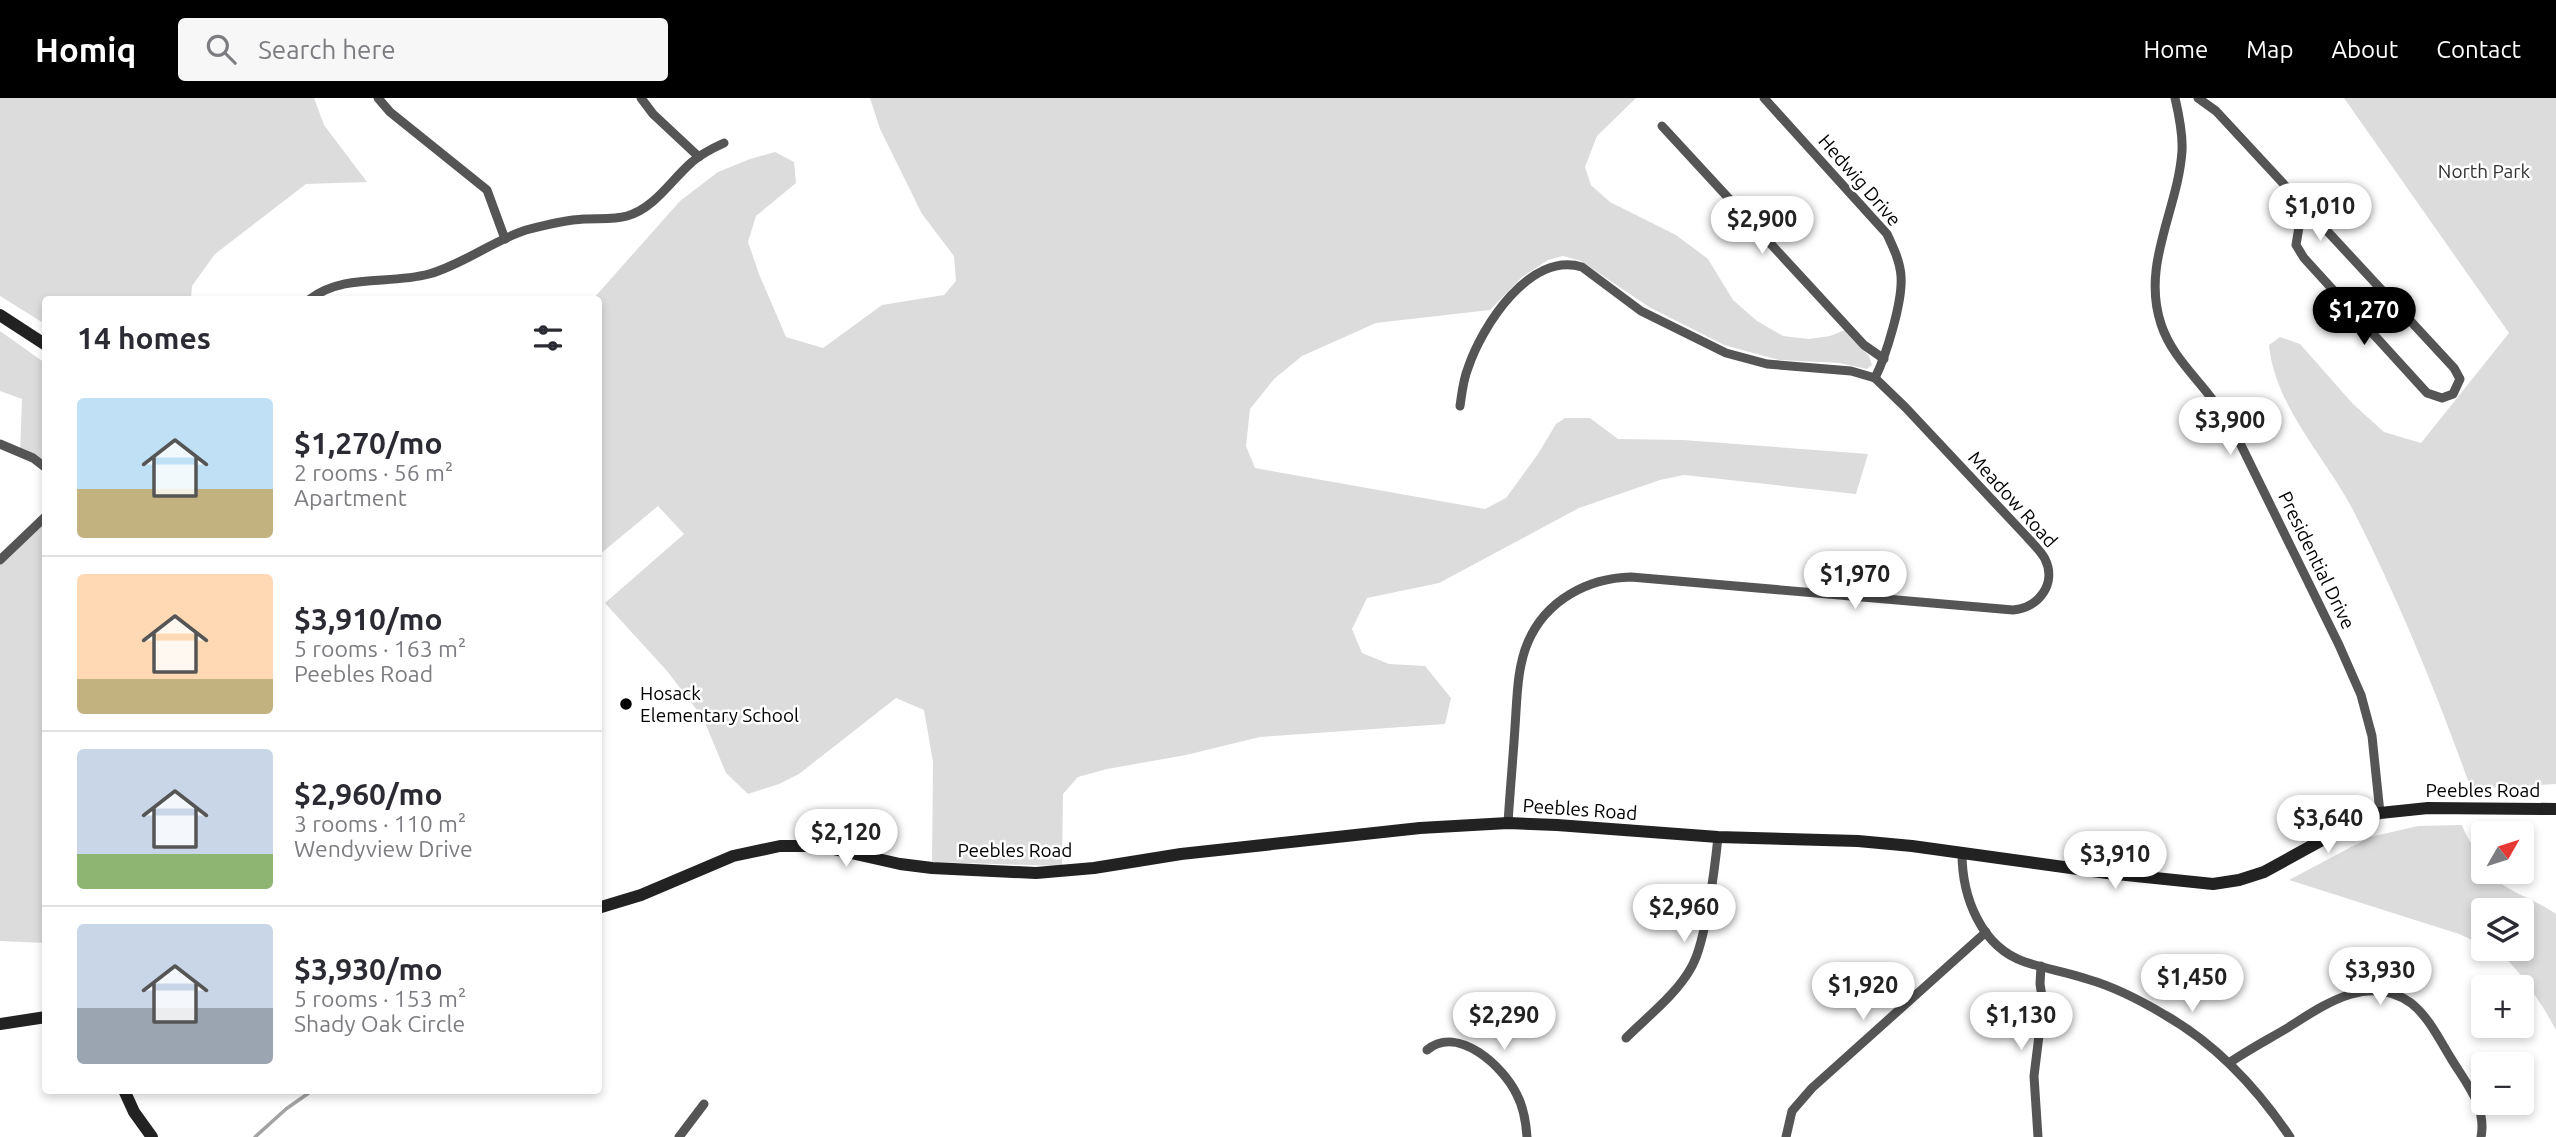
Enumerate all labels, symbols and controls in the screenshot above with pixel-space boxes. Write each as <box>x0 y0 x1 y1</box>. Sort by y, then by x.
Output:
search box <box>178 18 668 81</box>
icon: search <box>202 30 240 68</box>
text: Homiq <box>35 31 136 68</box>
text: Search here <box>258 35 396 64</box>
text: Home <box>2143 36 2208 63</box>
text: Map <box>2246 36 2293 63</box>
text: About <box>2331 36 2398 63</box>
text: Contact <box>2436 36 2521 63</box>
street label: Hedwig Drive <box>1814 130 1906 230</box>
park label: North Park <box>2438 160 2531 182</box>
pin: $1,010 <box>2263 184 2377 243</box>
text: $1,010 <box>2285 193 2355 218</box>
pin: $2,900 <box>1705 197 1819 256</box>
text: $2,900 <box>1727 206 1797 231</box>
pin: $1,270 <box>2307 288 2421 347</box>
text: $1,270 <box>2329 297 2399 322</box>
icon: filters <box>529 319 567 357</box>
text: 14 homes <box>77 321 211 355</box>
pin: $3,900 <box>2173 398 2287 457</box>
text: $3,900 <box>2195 407 2265 432</box>
icon: home <box>133 426 217 510</box>
text: $1,270/mo <box>294 426 443 460</box>
street label: Meadow Road <box>1964 446 2062 552</box>
text: 2 rooms · 56 m² <box>294 460 453 485</box>
text: Apartment <box>294 485 407 510</box>
street label: Presidential Drive <box>2274 488 2360 632</box>
pin: $1,970 <box>1798 552 1912 611</box>
text: $1,970 <box>1820 561 1890 586</box>
icon: home <box>133 602 217 686</box>
text: $3,910/mo <box>294 602 443 636</box>
text: 5 rooms · 163 m² <box>294 636 466 661</box>
text: Peebles Road <box>294 661 433 686</box>
place label: Hosack Elementary School <box>640 682 799 726</box>
marker: Hosack Elementary School <box>618 696 634 712</box>
icon: home <box>133 777 217 861</box>
text: $2,960/mo <box>294 777 443 811</box>
street label: Peebles Road <box>2426 779 2540 801</box>
street label: Peebles Road <box>1522 794 1638 824</box>
pin: $3,640 <box>2271 796 2385 855</box>
text: $3,640 <box>2293 805 2363 830</box>
pin: $2,120 <box>789 810 903 869</box>
text: 3 rooms · 110 m² <box>294 811 466 836</box>
text: $2,120 <box>811 819 881 844</box>
north arrow <box>2471 821 2534 884</box>
map controls <box>2471 821 2534 1115</box>
pin: $3,910 <box>2058 832 2172 891</box>
text: Wendyview Drive <box>294 836 473 861</box>
street label: Peebles Road <box>958 839 1072 861</box>
text: $3,910 <box>2080 841 2150 866</box>
pin: $2,960 <box>1627 884 1741 944</box>
text: $2,960 <box>1649 894 1719 919</box>
button: layers <box>2471 898 2534 961</box>
pin: $3,930 <box>2323 948 2437 1007</box>
icon: home <box>133 952 217 1036</box>
text: $3,930/mo <box>294 952 443 986</box>
pin: $1,450 <box>2135 954 2249 1014</box>
text: $3,930 <box>2345 957 2415 982</box>
pin: $1,920 <box>1806 962 1920 1022</box>
text: $1,450 <box>2157 964 2227 989</box>
text: $1,920 <box>1828 972 1898 997</box>
button: + <box>2471 975 2534 1038</box>
text: 5 rooms · 153 m² <box>294 986 466 1011</box>
pin: $2,290 <box>1447 992 1561 1052</box>
pin: $1,130 <box>1964 992 2078 1052</box>
text: $2,290 <box>1469 1002 1539 1027</box>
text: $1,130 <box>1986 1002 2056 1027</box>
text: Shady Oak Circle <box>294 1011 465 1036</box>
button: − <box>2471 1052 2534 1115</box>

